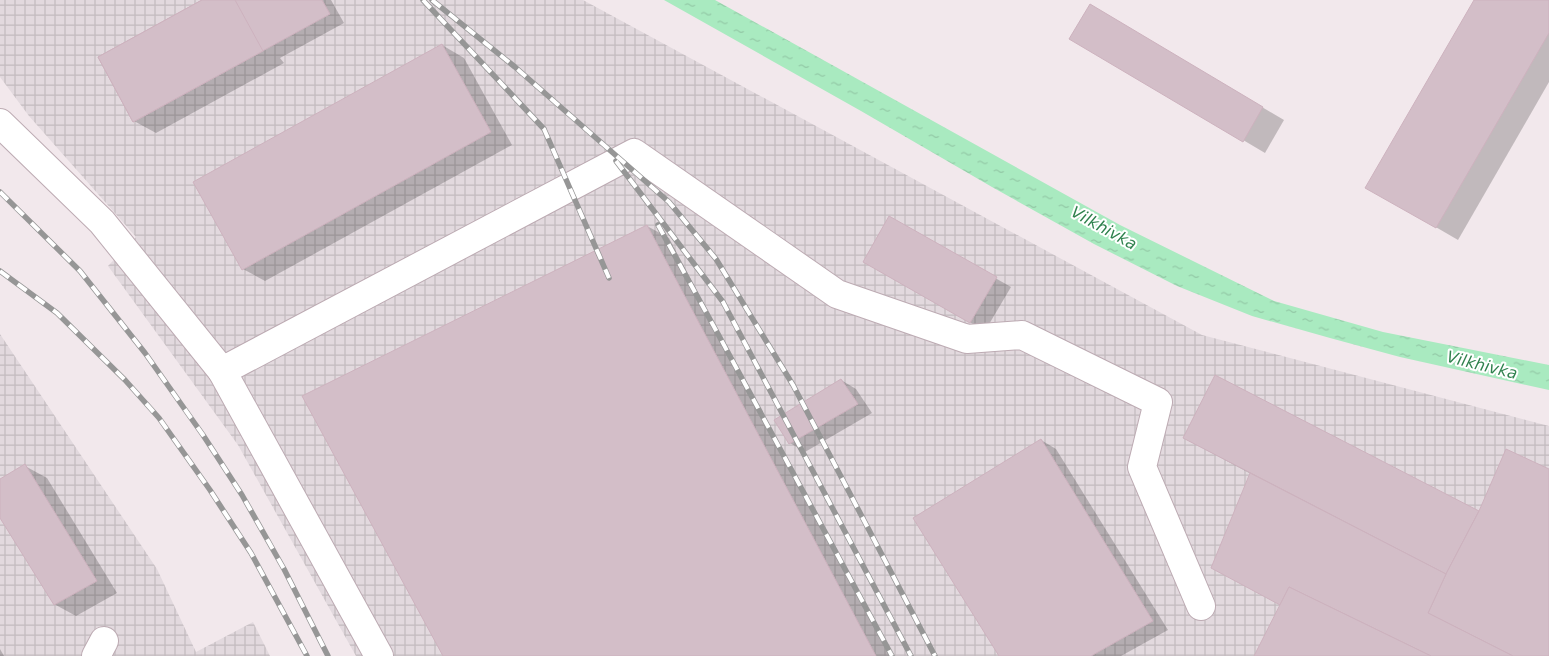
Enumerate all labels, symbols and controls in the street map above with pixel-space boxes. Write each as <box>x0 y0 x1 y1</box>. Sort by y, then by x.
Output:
water label: Vilkhivka <box>1068 202 1140 254</box>
water label: Vilkhivka <box>1445 347 1519 383</box>

